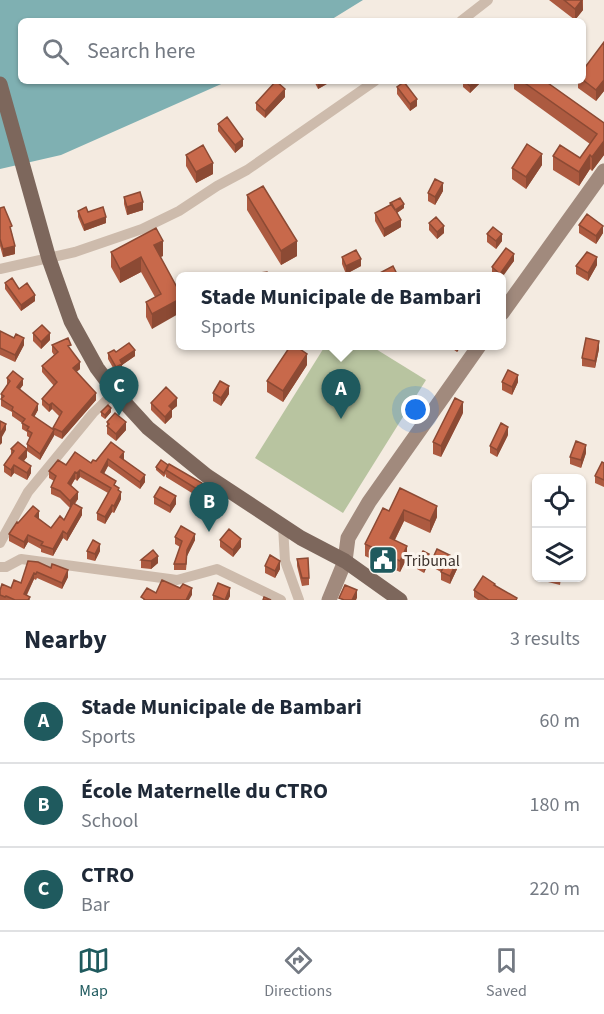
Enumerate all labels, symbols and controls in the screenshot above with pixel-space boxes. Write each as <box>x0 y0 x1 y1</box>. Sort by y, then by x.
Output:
search box <box>18 18 586 84</box>
icon: search <box>39 35 72 68</box>
text: Search here <box>87 35 195 67</box>
popup <box>176 272 506 350</box>
text: Stade Municipale de Bambari <box>201 281 481 313</box>
text: Sports <box>201 313 255 341</box>
pin: C <box>100 366 138 416</box>
pin: A <box>322 370 360 419</box>
your location <box>401 395 430 424</box>
map controls <box>532 474 586 582</box>
button: locate <box>532 474 586 528</box>
pin: B <box>190 482 228 532</box>
button: layers <box>532 528 586 582</box>
public building icon: Tribunal <box>367 544 399 576</box>
place label: Tribunal <box>404 550 460 572</box>
text: Nearby <box>24 621 107 658</box>
text: 3 results <box>510 625 580 653</box>
text: Stade Municipale de Bambari <box>81 691 362 723</box>
text: A <box>38 707 49 735</box>
text: 60 m <box>540 707 580 735</box>
text: Sports <box>81 723 136 751</box>
text: École Maternelle du CTRO <box>81 775 328 807</box>
text: B <box>37 791 50 819</box>
text: 180 m <box>530 791 580 819</box>
text: School <box>81 807 138 835</box>
text: CTRO <box>81 859 134 891</box>
text: C <box>38 875 49 903</box>
text: 220 m <box>530 875 580 903</box>
text: Bar <box>81 891 110 919</box>
tab: Map <box>77 944 110 1002</box>
tab: Directions <box>264 944 332 1002</box>
tab: Saved <box>486 944 527 1002</box>

